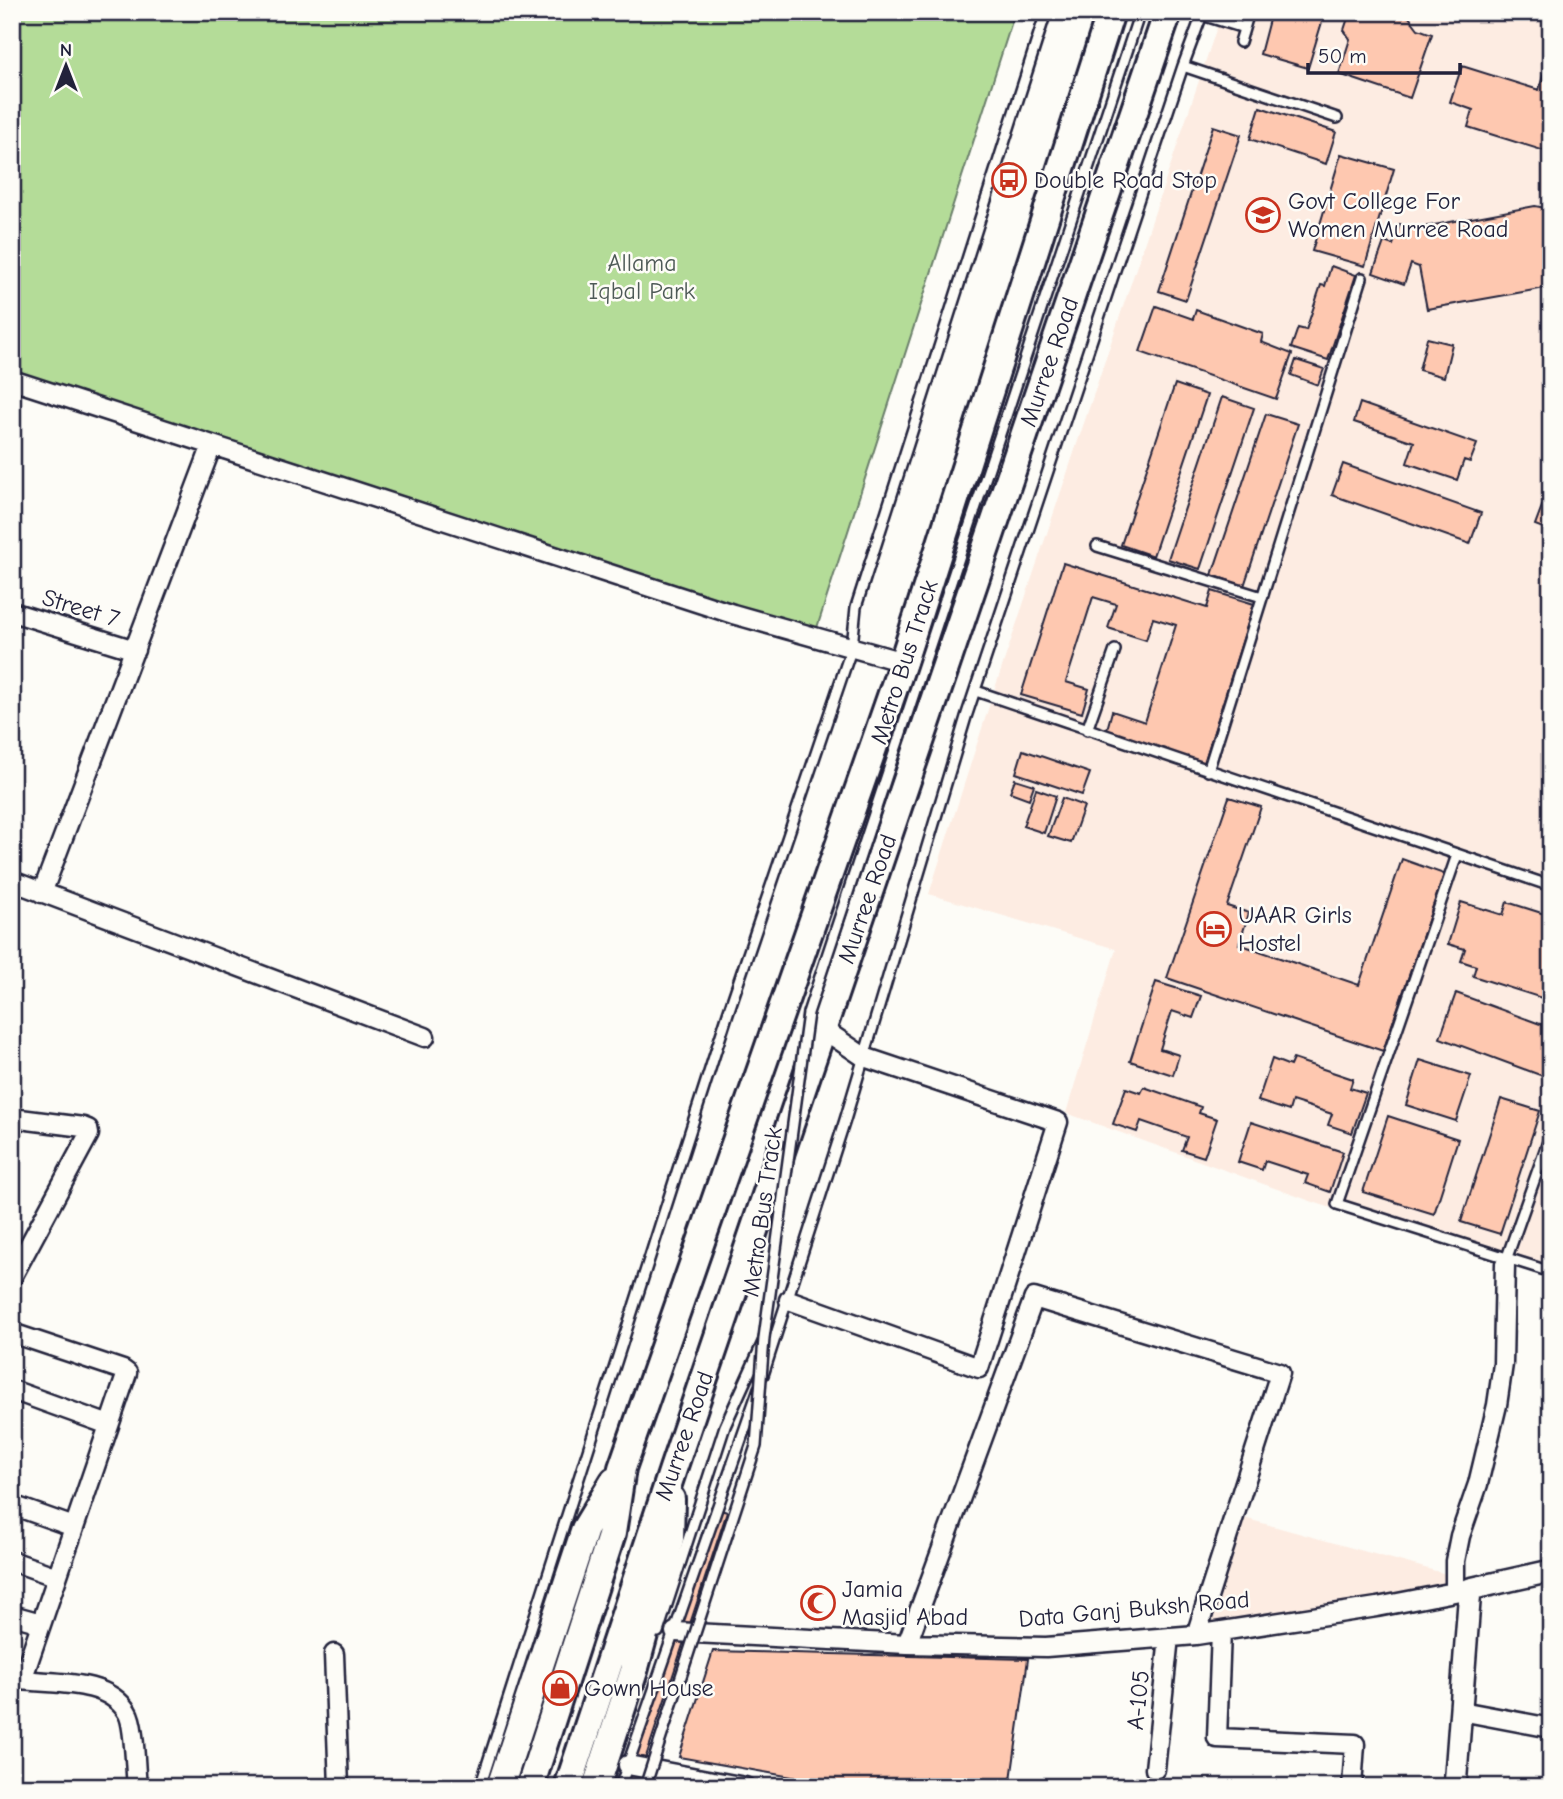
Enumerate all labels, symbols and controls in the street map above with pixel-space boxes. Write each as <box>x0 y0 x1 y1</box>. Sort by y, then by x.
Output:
north arrow <box>32 32 102 102</box>
scale bar <box>1308 32 1460 76</box>
text: N <box>60 39 72 61</box>
text: 50 m <box>1318 44 1367 68</box>
bus stop icon: Double Road Stop <box>990 161 1028 199</box>
place label: Double Road Stop <box>1034 166 1217 194</box>
place label: Govt College For Women Murree Road <box>1288 187 1509 243</box>
school or university icon: Govt College For Women Murree Road <box>1244 196 1282 234</box>
park label: Allama Iqbal Park <box>589 249 696 305</box>
street label: Murree Road <box>1014 294 1084 430</box>
street label: Metro Bus Track <box>864 576 944 748</box>
street label: Street 7 <box>39 583 123 633</box>
street label: Murree Road <box>832 831 902 967</box>
place label: UAAR Girls Hostel <box>1238 901 1352 957</box>
hotel icon: UAAR Girls Hostel <box>1195 910 1233 948</box>
street label: Metro Bus Track <box>736 1125 788 1299</box>
street label: Murree Road <box>649 1368 719 1504</box>
place label: Jamia Masjid Abad <box>842 1575 968 1631</box>
mosque icon: Jamia Masjid Abad <box>799 1584 837 1622</box>
street label: Data Ganj Buksh Road <box>1017 1585 1251 1633</box>
shop icon: Gown House <box>541 1669 579 1707</box>
street label: A-105 <box>1121 1669 1155 1731</box>
place label: Gown House <box>584 1674 714 1702</box>

